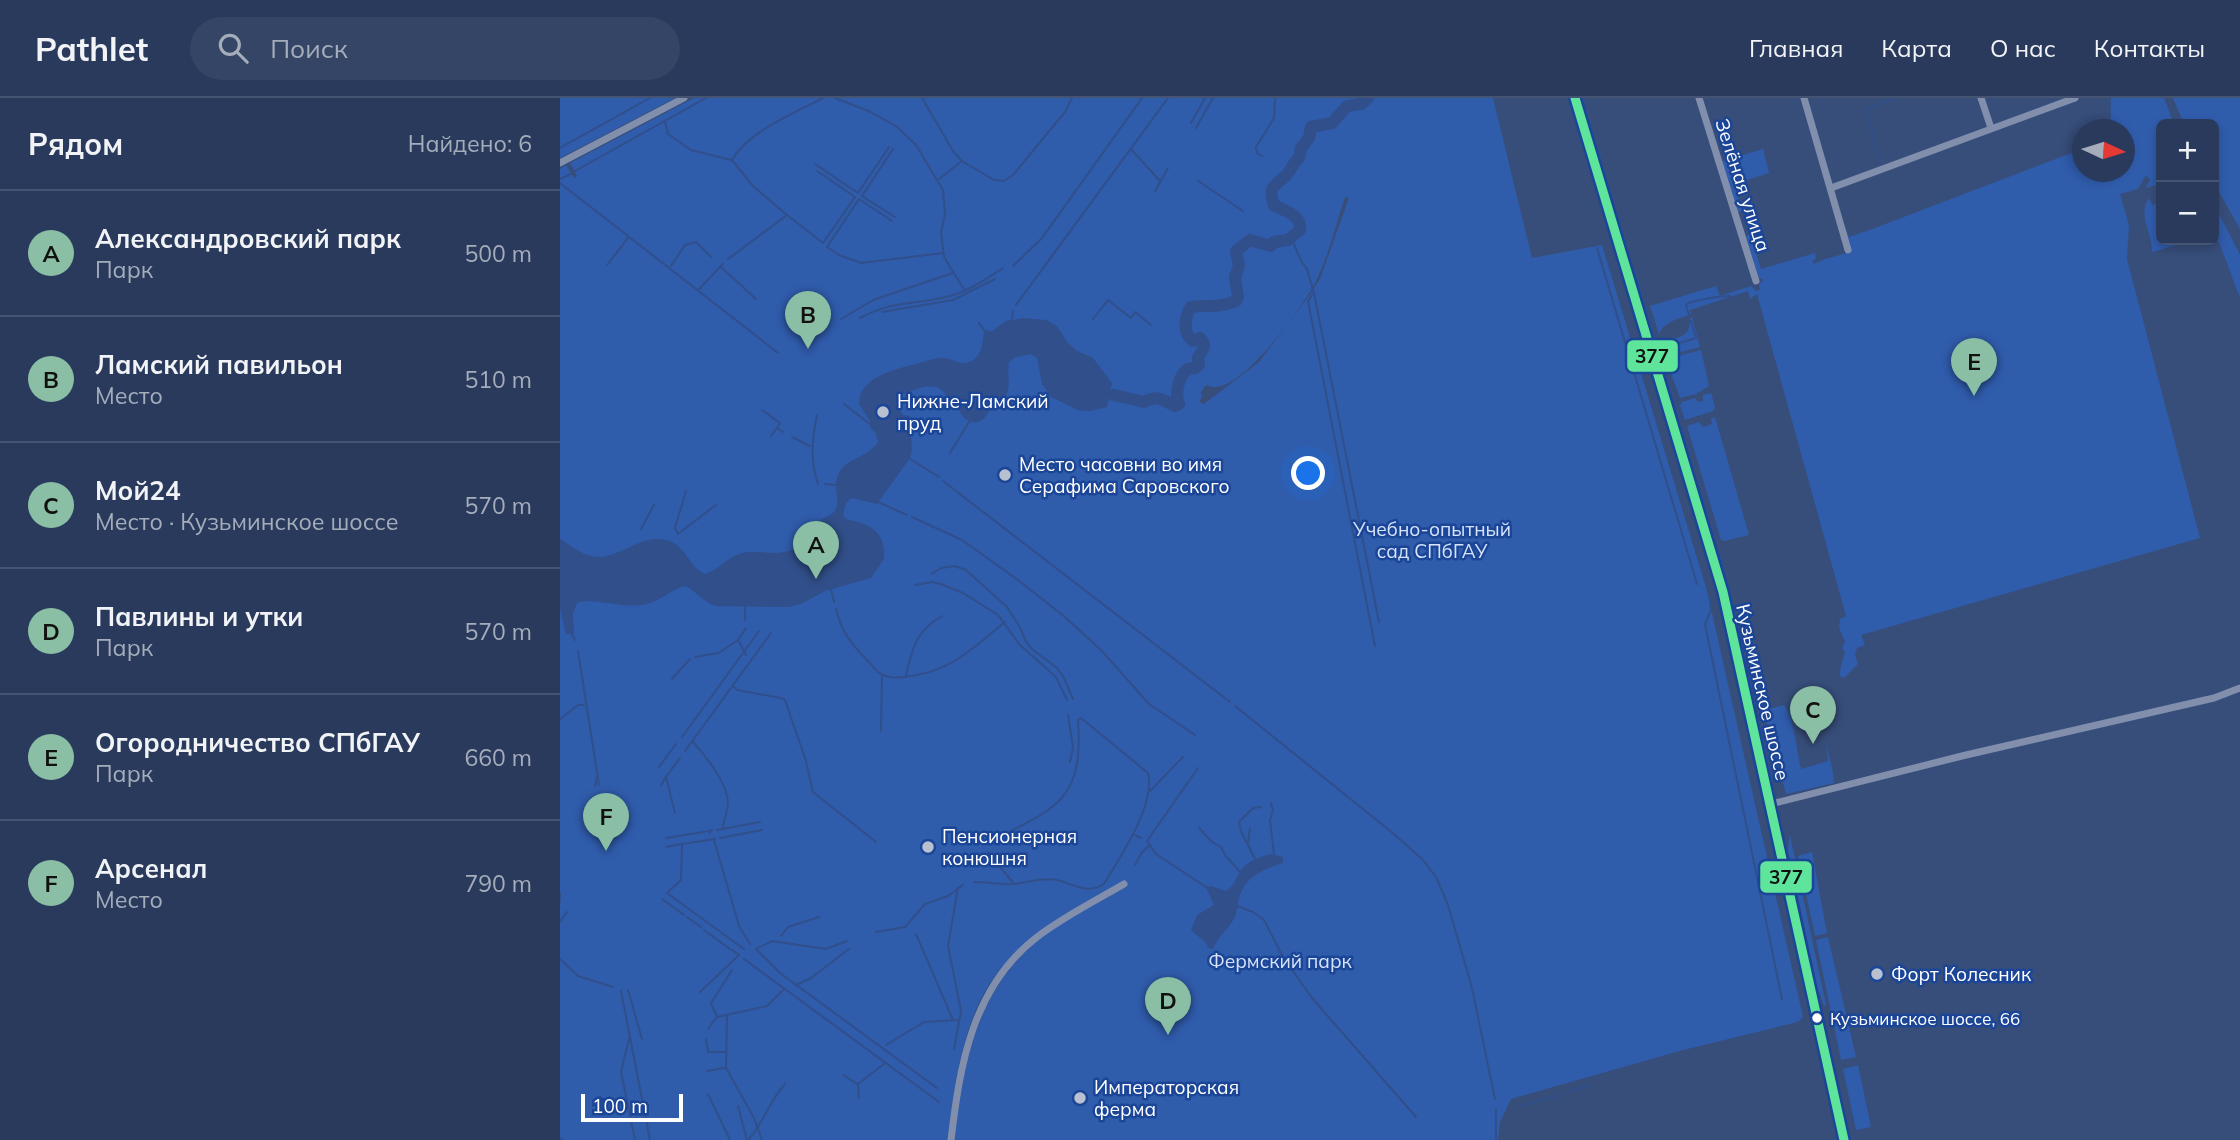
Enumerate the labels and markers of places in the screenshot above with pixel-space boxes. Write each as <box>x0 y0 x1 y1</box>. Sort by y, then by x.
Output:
pin: B <box>785 291 831 349</box>
pin: E <box>1951 338 1997 396</box>
place label: Нижне-Ламский пруд <box>897 389 1049 435</box>
marker: Нижне-Ламский пруд <box>875 404 891 420</box>
place label: Место часовни во имя Серафима Саровского <box>1019 452 1230 498</box>
marker: Место часовни во имя Серафима Саровского <box>997 467 1013 483</box>
pin: A <box>793 521 839 579</box>
pin: C <box>1790 686 1836 744</box>
pin: F <box>583 793 629 851</box>
place label: Пенсионерная конюшня <box>942 824 1077 870</box>
marker: Пенсионерная конюшня <box>920 839 936 855</box>
place label: Форт Колесник <box>1891 962 2032 986</box>
marker: Форт Колесник <box>1869 966 1885 982</box>
pin: D <box>1145 977 1191 1035</box>
place label: Кузьминское шоссе, 66 <box>1830 1008 2020 1030</box>
marker: Кузьминское шоссе, 66 <box>1810 1011 1824 1025</box>
place label: Императорская ферма <box>1094 1075 1239 1121</box>
marker: Императорская ферма <box>1072 1090 1088 1106</box>

